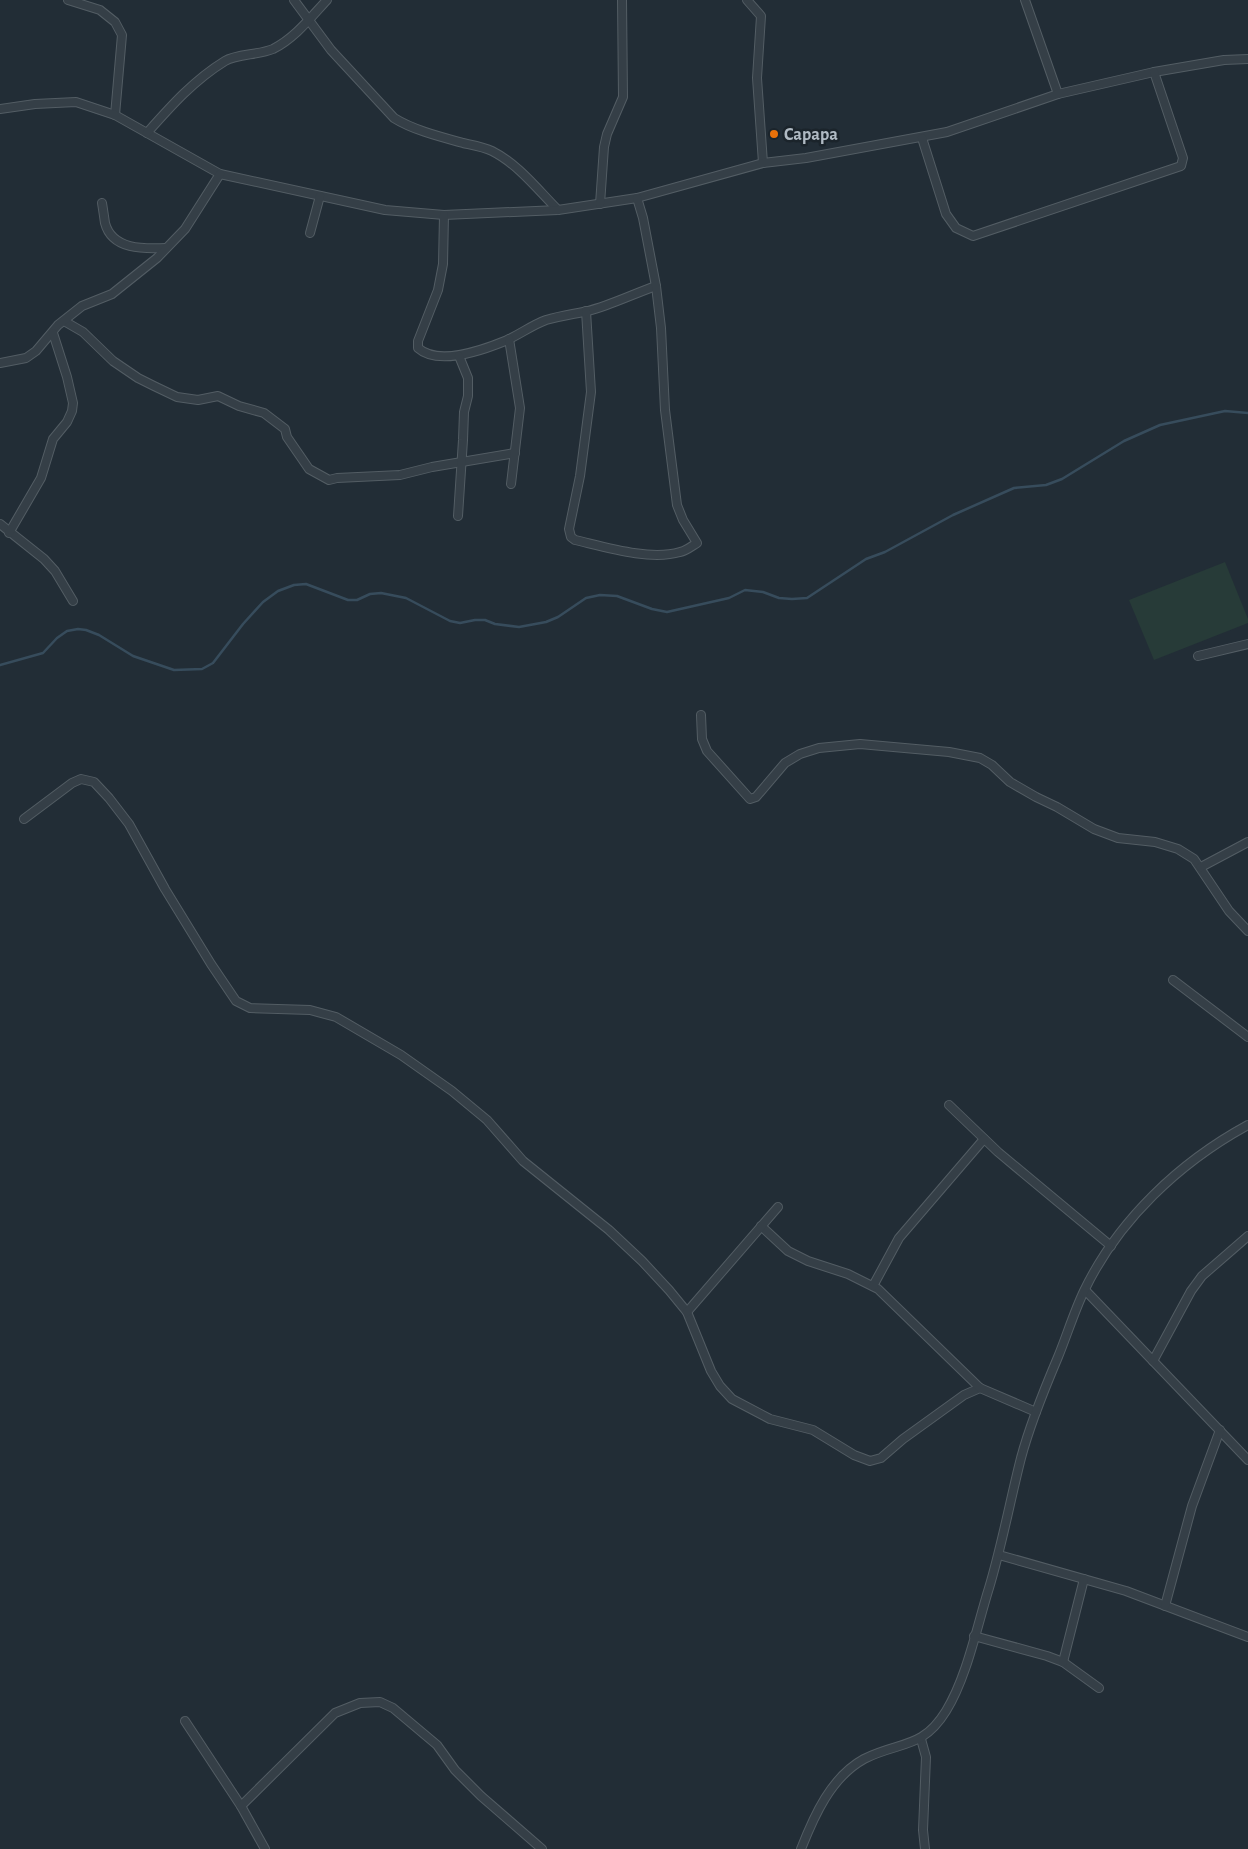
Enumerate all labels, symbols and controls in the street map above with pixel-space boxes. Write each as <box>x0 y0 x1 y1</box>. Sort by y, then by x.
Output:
place label: Capapa <box>784 126 838 144</box>
marker: Capapa <box>768 128 780 140</box>

